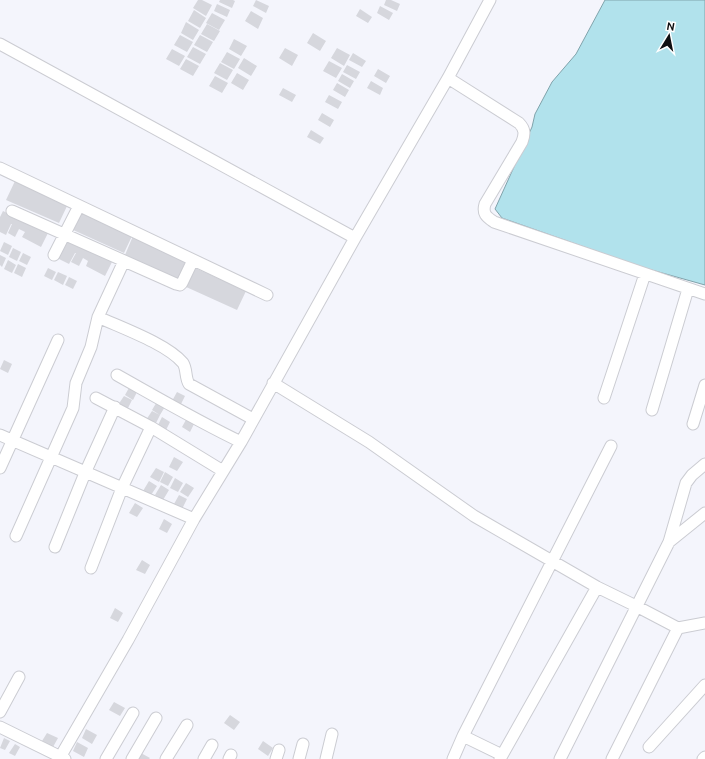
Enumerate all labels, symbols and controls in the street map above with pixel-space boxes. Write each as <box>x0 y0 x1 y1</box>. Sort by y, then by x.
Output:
north arrow <box>649 16 689 56</box>
text: N <box>666 20 676 33</box>

